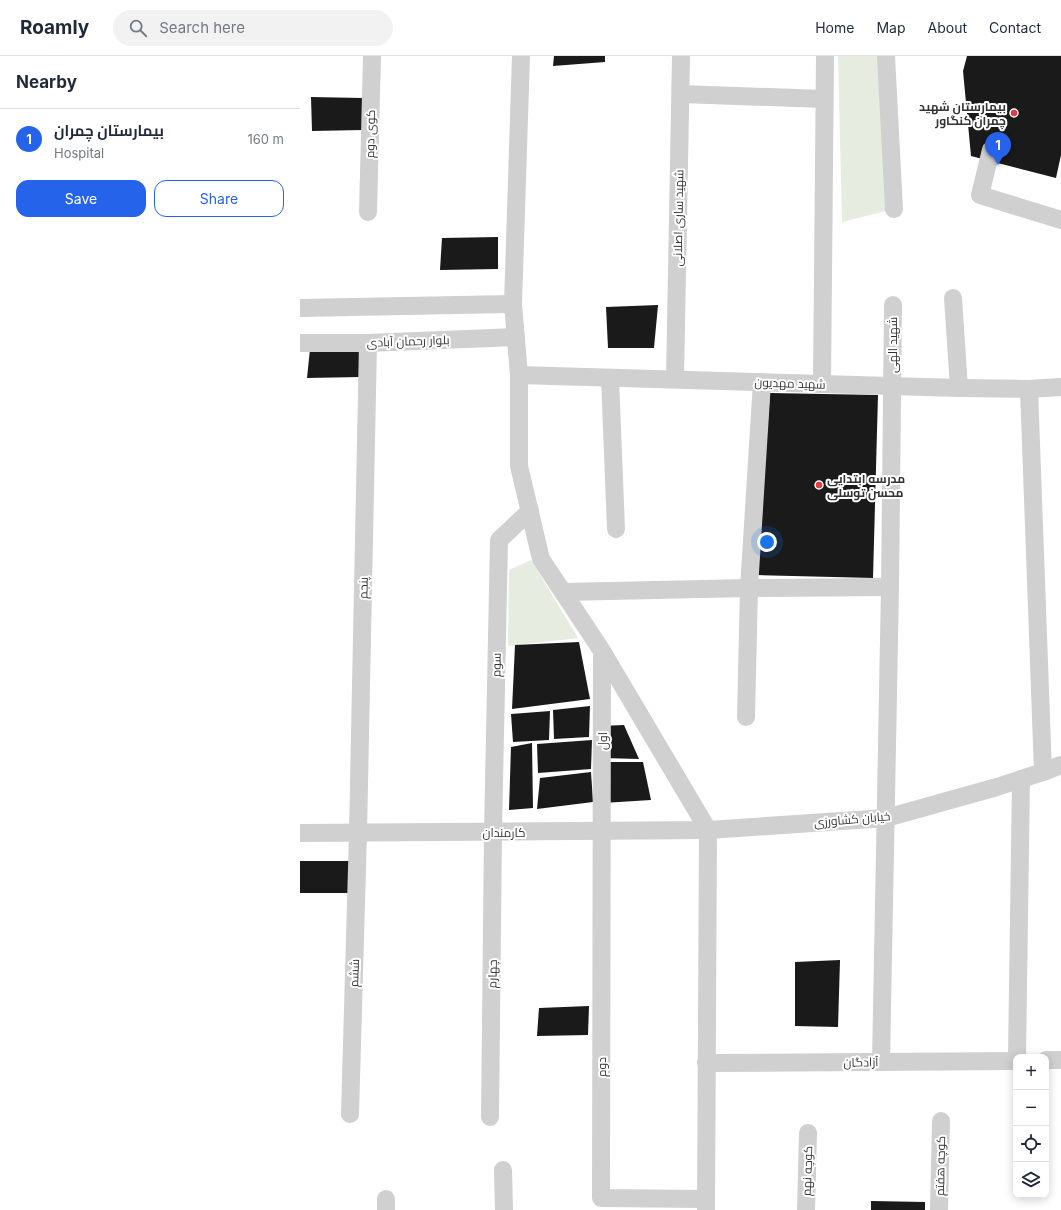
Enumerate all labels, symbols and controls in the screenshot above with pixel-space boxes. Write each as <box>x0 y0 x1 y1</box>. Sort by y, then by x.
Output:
search box <box>113 10 393 46</box>
text: Roamly <box>20 16 89 39</box>
icon: search <box>127 17 149 39</box>
text: Search here <box>159 18 245 37</box>
text: Home <box>815 19 854 36</box>
text: Map <box>876 19 906 36</box>
text: About <box>928 19 967 36</box>
text: Contact <box>989 19 1041 36</box>
text: Nearby <box>16 72 77 92</box>
place label: بیمارستان شهید چمران کنگاور <box>919 99 1006 130</box>
marker: بیمارستان شهید چمران کنگاور <box>1009 108 1019 118</box>
street label: کوی دوم <box>362 110 379 158</box>
text: بیمارستان چمران <box>54 121 164 140</box>
text: 1 <box>26 131 32 147</box>
text: 160 m <box>247 131 284 147</box>
pin: 1 <box>985 132 1011 165</box>
text: Hospital <box>54 145 104 161</box>
street label: شهید ساری اصلانی <box>670 169 686 267</box>
button: Save <box>16 180 146 217</box>
button: Share <box>154 180 284 217</box>
street label: شهید الهی <box>885 317 900 373</box>
street label: بلوار رحمان آبادی <box>366 332 450 350</box>
street label: شهید مهدیون <box>754 374 826 392</box>
place label: مدرسه ابتدایی محسن توسلی <box>827 471 905 501</box>
marker: مدرسه ابتدایی محسن توسلی <box>814 480 824 490</box>
your location <box>757 532 777 552</box>
street label: پنجم <box>355 576 373 599</box>
street label: سوم <box>488 653 505 677</box>
street label: اول <box>595 732 610 750</box>
street label: خیابان کشاورزی <box>813 808 891 830</box>
street label: کارمندان <box>482 825 526 840</box>
street label: ششم <box>346 959 363 987</box>
street label: چهارم <box>484 959 502 989</box>
street label: آزادگان <box>843 1054 879 1070</box>
map controls <box>1013 1054 1049 1198</box>
button: + <box>1013 1054 1049 1090</box>
street label: دوم <box>594 1057 610 1077</box>
button: − <box>1013 1090 1049 1126</box>
button: locate <box>1013 1126 1049 1162</box>
street label: کوچه هفتم <box>932 1136 950 1196</box>
street label: کوچه نهم <box>799 1146 817 1197</box>
button: layers <box>1013 1162 1049 1198</box>

